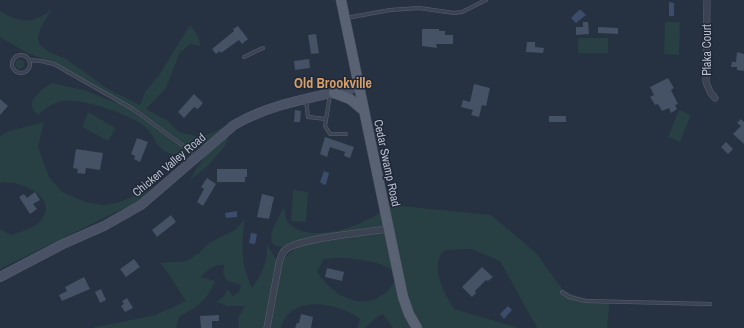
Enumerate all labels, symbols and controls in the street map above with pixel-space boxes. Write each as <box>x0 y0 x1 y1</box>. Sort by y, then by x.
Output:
street label: Plaka Court <box>699 24 715 76</box>
district label: Old Brookville <box>294 74 372 92</box>
street label: Cedar Swamp Road <box>370 118 404 208</box>
street label: Chicken Valley Road <box>129 130 209 200</box>

